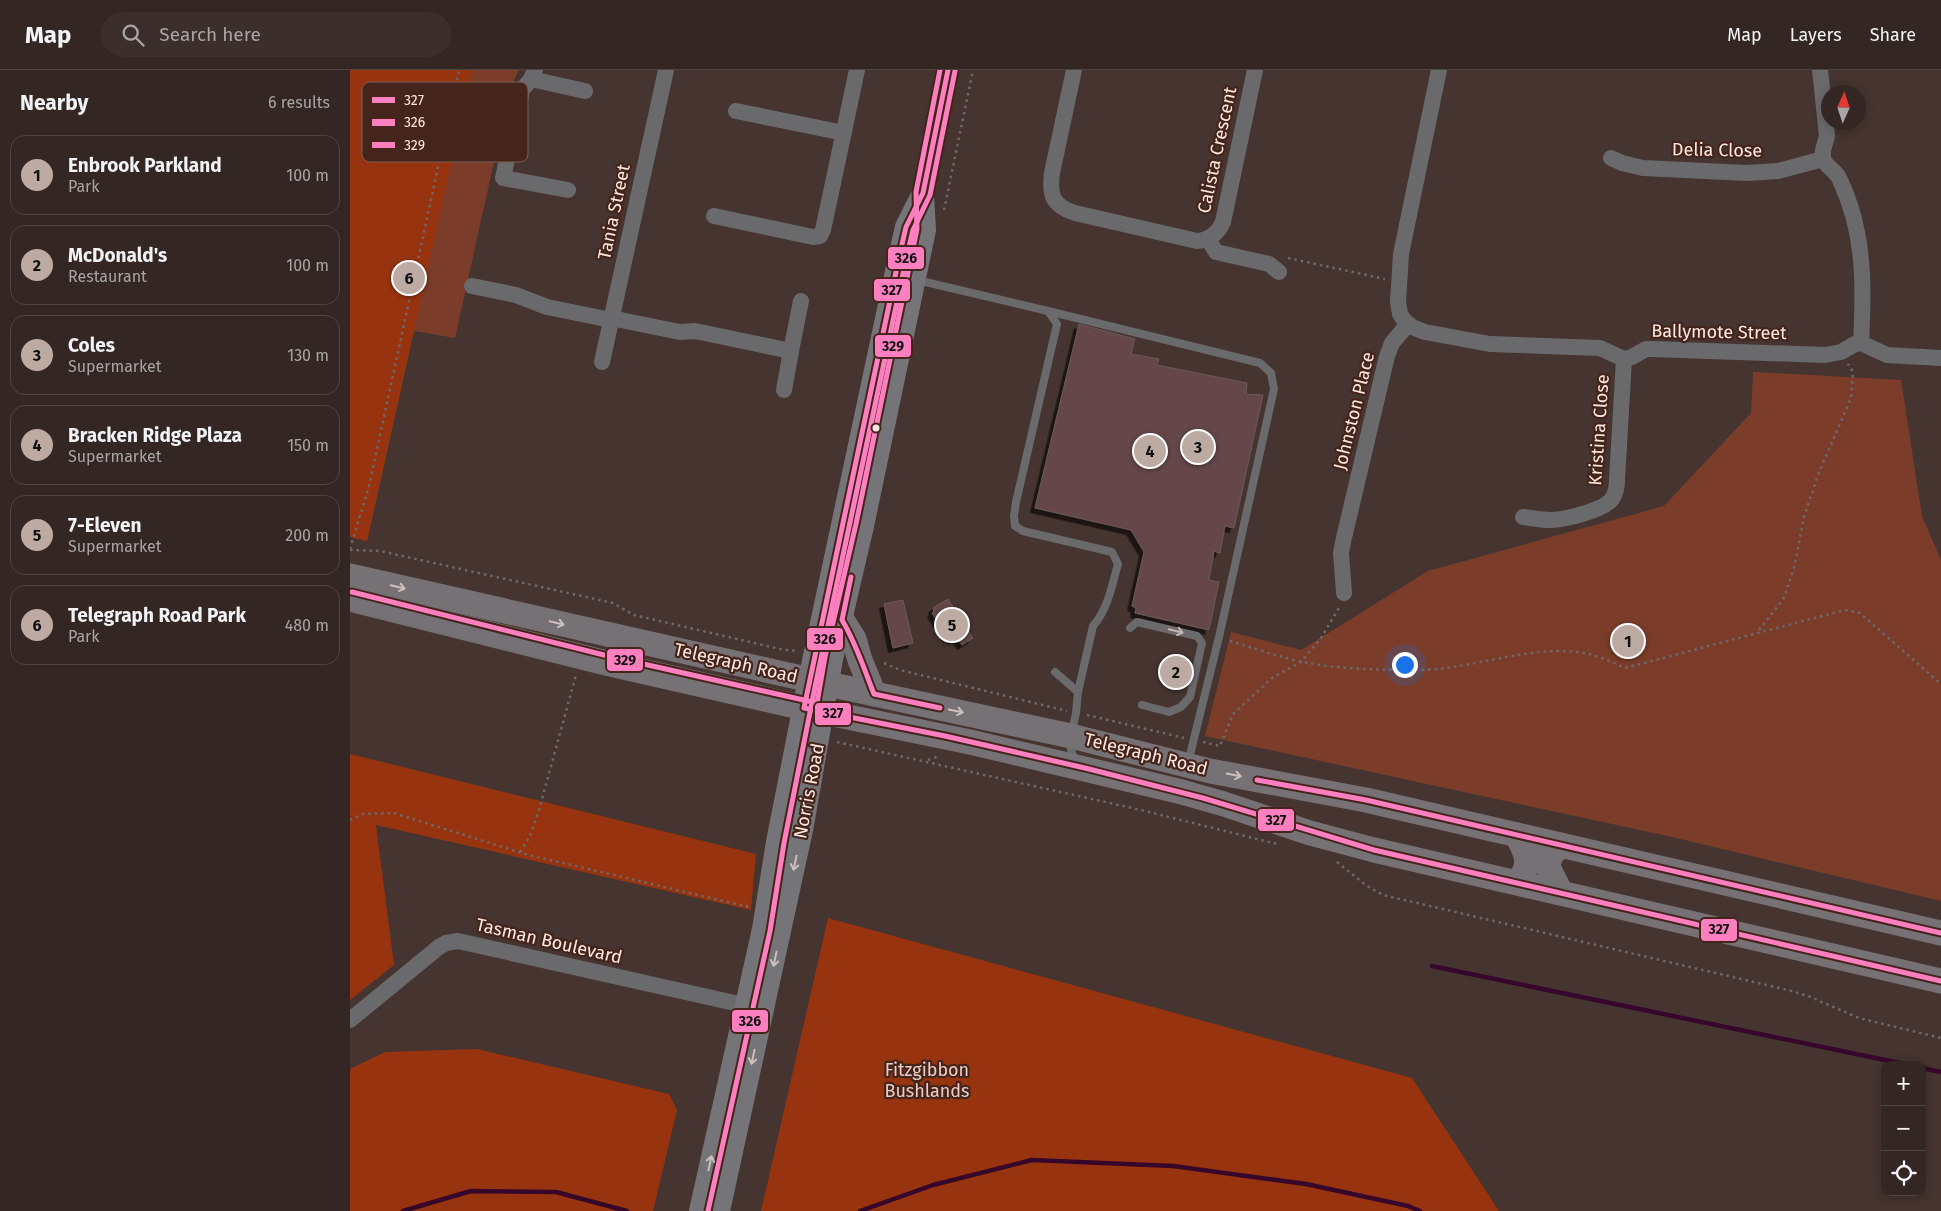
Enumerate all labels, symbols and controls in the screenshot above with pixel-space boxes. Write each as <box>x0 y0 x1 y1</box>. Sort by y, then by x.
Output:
search box <box>101 12 451 57</box>
text: Map <box>25 21 71 49</box>
icon: search <box>119 21 147 49</box>
text: Search here <box>159 23 261 46</box>
text: Map <box>1727 24 1762 46</box>
text: Layers <box>1790 24 1842 46</box>
text: Share <box>1870 24 1916 46</box>
legend <box>362 82 528 162</box>
street label: Calista Crescent <box>1193 84 1241 215</box>
north arrow <box>1821 85 1866 130</box>
text: Nearby <box>20 90 88 116</box>
text: 327 <box>404 92 424 109</box>
text: 6 results <box>268 93 330 112</box>
text: 326 <box>404 114 425 131</box>
text: 329 <box>404 137 425 154</box>
street label: Delia Close <box>1672 138 1762 162</box>
text: Enbrook Parkland <box>68 154 222 177</box>
street label: Tania Street <box>593 162 635 262</box>
text: 1 <box>33 166 41 185</box>
text: 100 m <box>286 166 329 185</box>
text: Park <box>68 177 100 196</box>
text: McDonald's <box>68 244 167 267</box>
line badge: 326 <box>887 246 925 270</box>
text: 326 <box>894 250 917 267</box>
text: 2 <box>33 256 41 275</box>
text: 100 m <box>286 256 329 275</box>
pin: 6 <box>393 259 425 297</box>
text: Restaurant <box>68 267 147 286</box>
line badge: 327 <box>873 278 911 302</box>
text: 327 <box>881 282 903 299</box>
street label: Ballymote Street <box>1651 320 1787 344</box>
text: Coles <box>68 334 115 357</box>
line badge: 329 <box>874 334 912 358</box>
text: 329 <box>881 338 904 355</box>
text: 3 <box>33 346 41 365</box>
text: 130 m <box>287 346 329 365</box>
street label: Johnston Place <box>1329 350 1379 472</box>
text: Supermarket <box>68 357 162 376</box>
street label: Kristina Close <box>1584 374 1614 486</box>
unlabelled marker <box>871 423 881 433</box>
text: Bracken Ridge Plaza <box>68 424 242 447</box>
pin: 3 <box>1182 428 1214 466</box>
pin: 4 <box>1134 432 1166 470</box>
text: 4 <box>32 436 42 455</box>
text: 150 m <box>287 436 329 455</box>
text: Supermarket <box>68 447 162 466</box>
text: 7-Eleven <box>68 514 141 537</box>
text: 5 <box>33 526 41 545</box>
text: 200 m <box>285 526 329 545</box>
text: Supermarket <box>68 537 162 556</box>
one-way arrow <box>389 583 405 592</box>
text: Telegraph Road Park <box>68 604 246 627</box>
pin: 5 <box>936 606 968 644</box>
text: 6 <box>32 616 42 635</box>
text: 480 m <box>285 616 329 635</box>
one-way arrow <box>549 619 565 629</box>
pin: 1 <box>1612 622 1644 660</box>
text: Park <box>68 627 100 646</box>
line badge: 326 <box>806 627 844 651</box>
one-way arrow <box>1167 627 1183 636</box>
text: 326 <box>813 631 836 648</box>
street label: Telegraph Road <box>672 638 800 688</box>
line badge: 329 <box>606 648 644 672</box>
text: 329 <box>613 652 636 669</box>
your location <box>1392 652 1418 678</box>
pin: 2 <box>1160 653 1192 691</box>
line badge: 327 <box>814 702 852 726</box>
text: 327 <box>822 705 844 722</box>
one-way arrow <box>948 707 964 716</box>
street label: Telegraph Road <box>1082 728 1210 780</box>
street label: Norris Road <box>789 742 829 840</box>
one-way arrow <box>1225 771 1241 781</box>
line badge: 327 <box>1257 808 1295 832</box>
text: 327 <box>1265 812 1287 829</box>
one-way arrow <box>790 855 799 871</box>
street label: Tasman Boulevard <box>474 913 624 969</box>
line badge: 327 <box>1700 918 1738 942</box>
text: 327 <box>1708 921 1730 938</box>
one-way arrow <box>770 950 779 966</box>
line badge: 326 <box>731 1009 769 1033</box>
text: 326 <box>738 1013 761 1030</box>
one-way arrow <box>748 1049 757 1065</box>
park label: Fitzgibbon Bushlands <box>884 1059 970 1102</box>
map controls <box>1881 1061 1926 1196</box>
button: + <box>1881 1061 1926 1106</box>
button: − <box>1881 1106 1926 1151</box>
button: locate <box>1881 1151 1926 1196</box>
one-way arrow <box>706 1156 715 1172</box>

